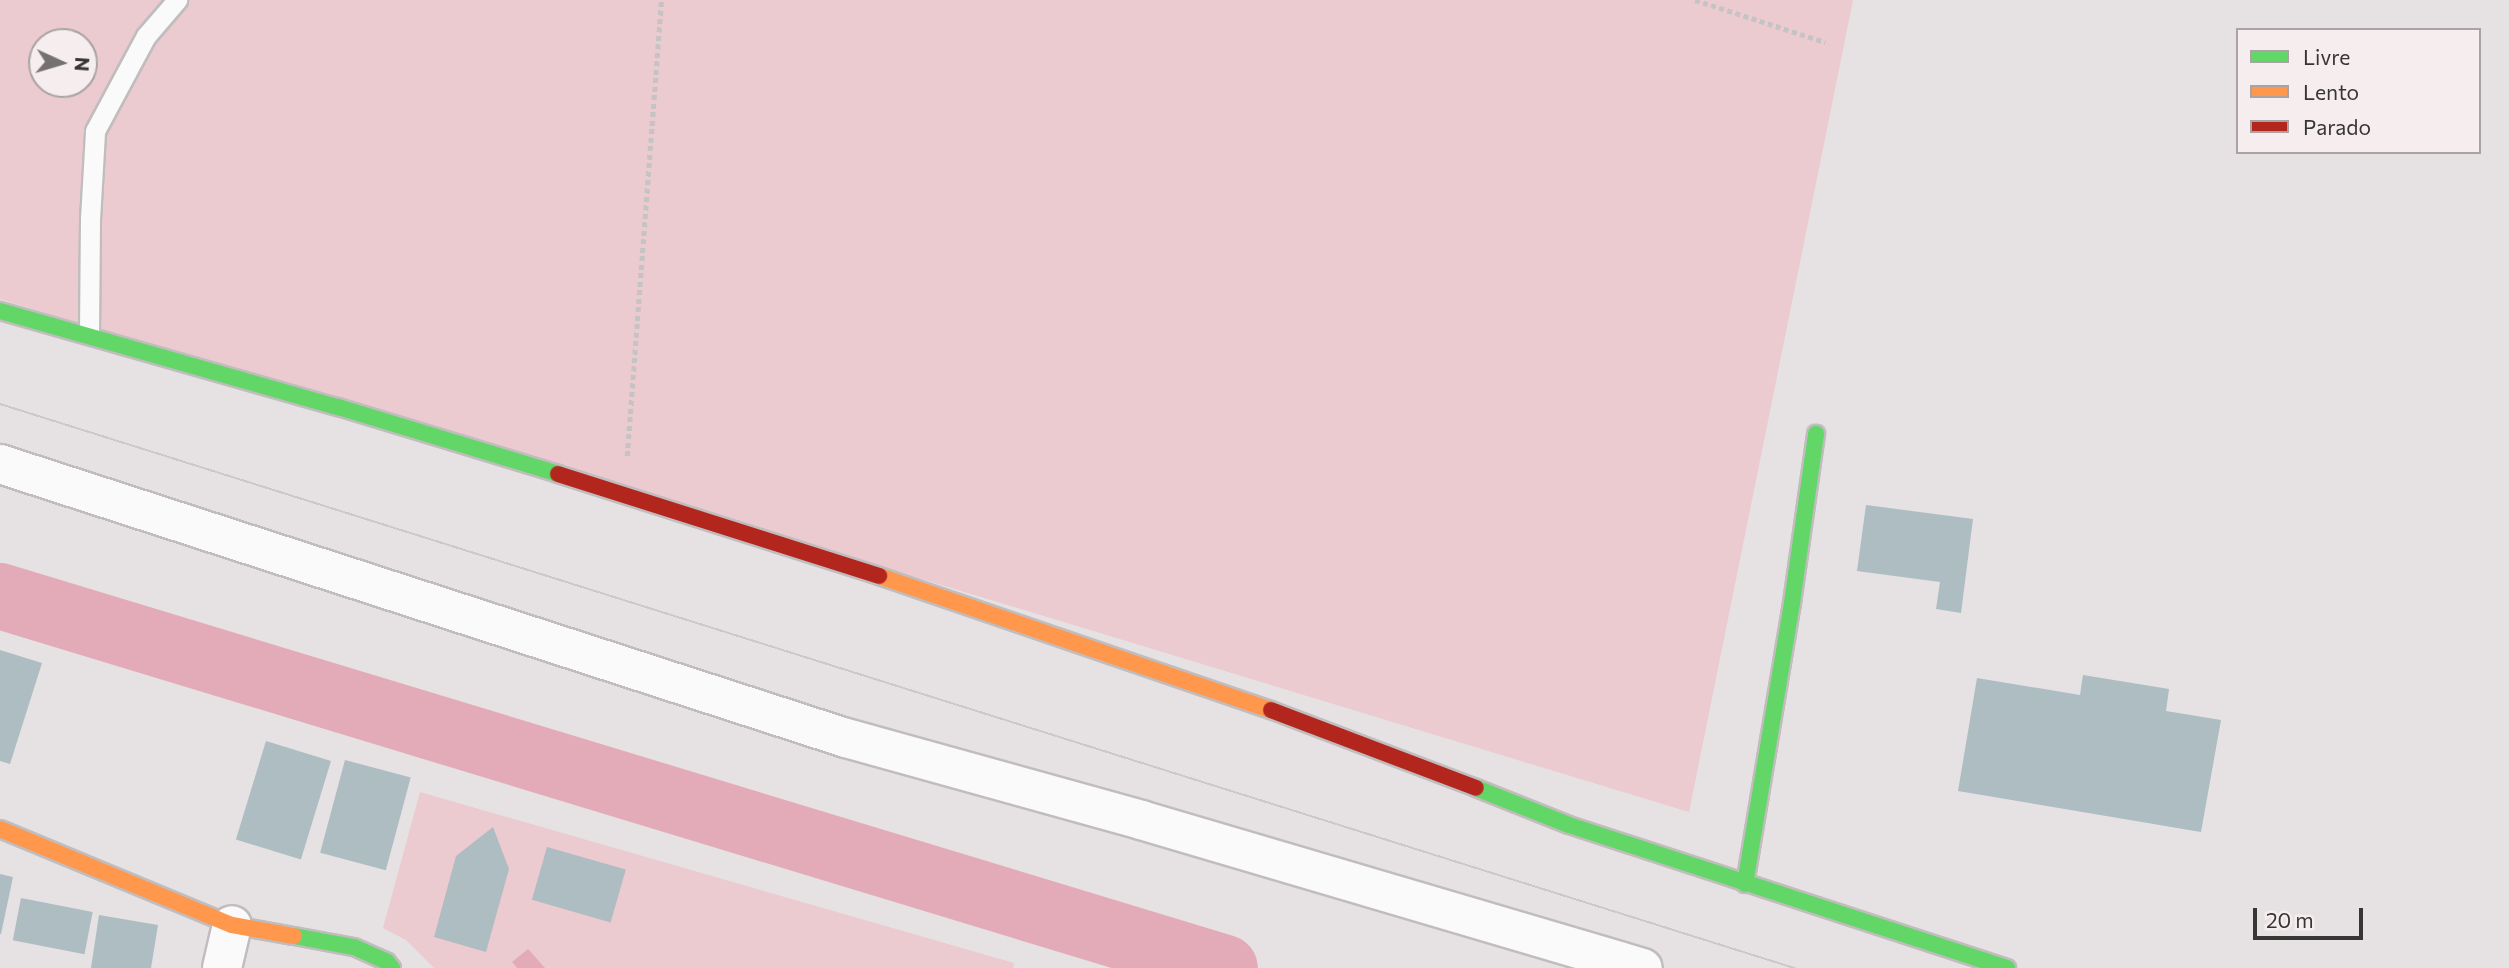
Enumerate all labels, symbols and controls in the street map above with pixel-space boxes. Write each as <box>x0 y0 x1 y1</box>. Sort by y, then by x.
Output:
north arrow <box>28 28 98 98</box>
legend <box>2236 28 2481 154</box>
text: Livre <box>2303 44 2350 69</box>
text: N <box>70 56 94 72</box>
text: Lento <box>2303 79 2359 104</box>
text: Parado <box>2303 114 2371 139</box>
scale bar <box>2257 894 2367 938</box>
text: 20 m <box>2266 907 2314 932</box>

